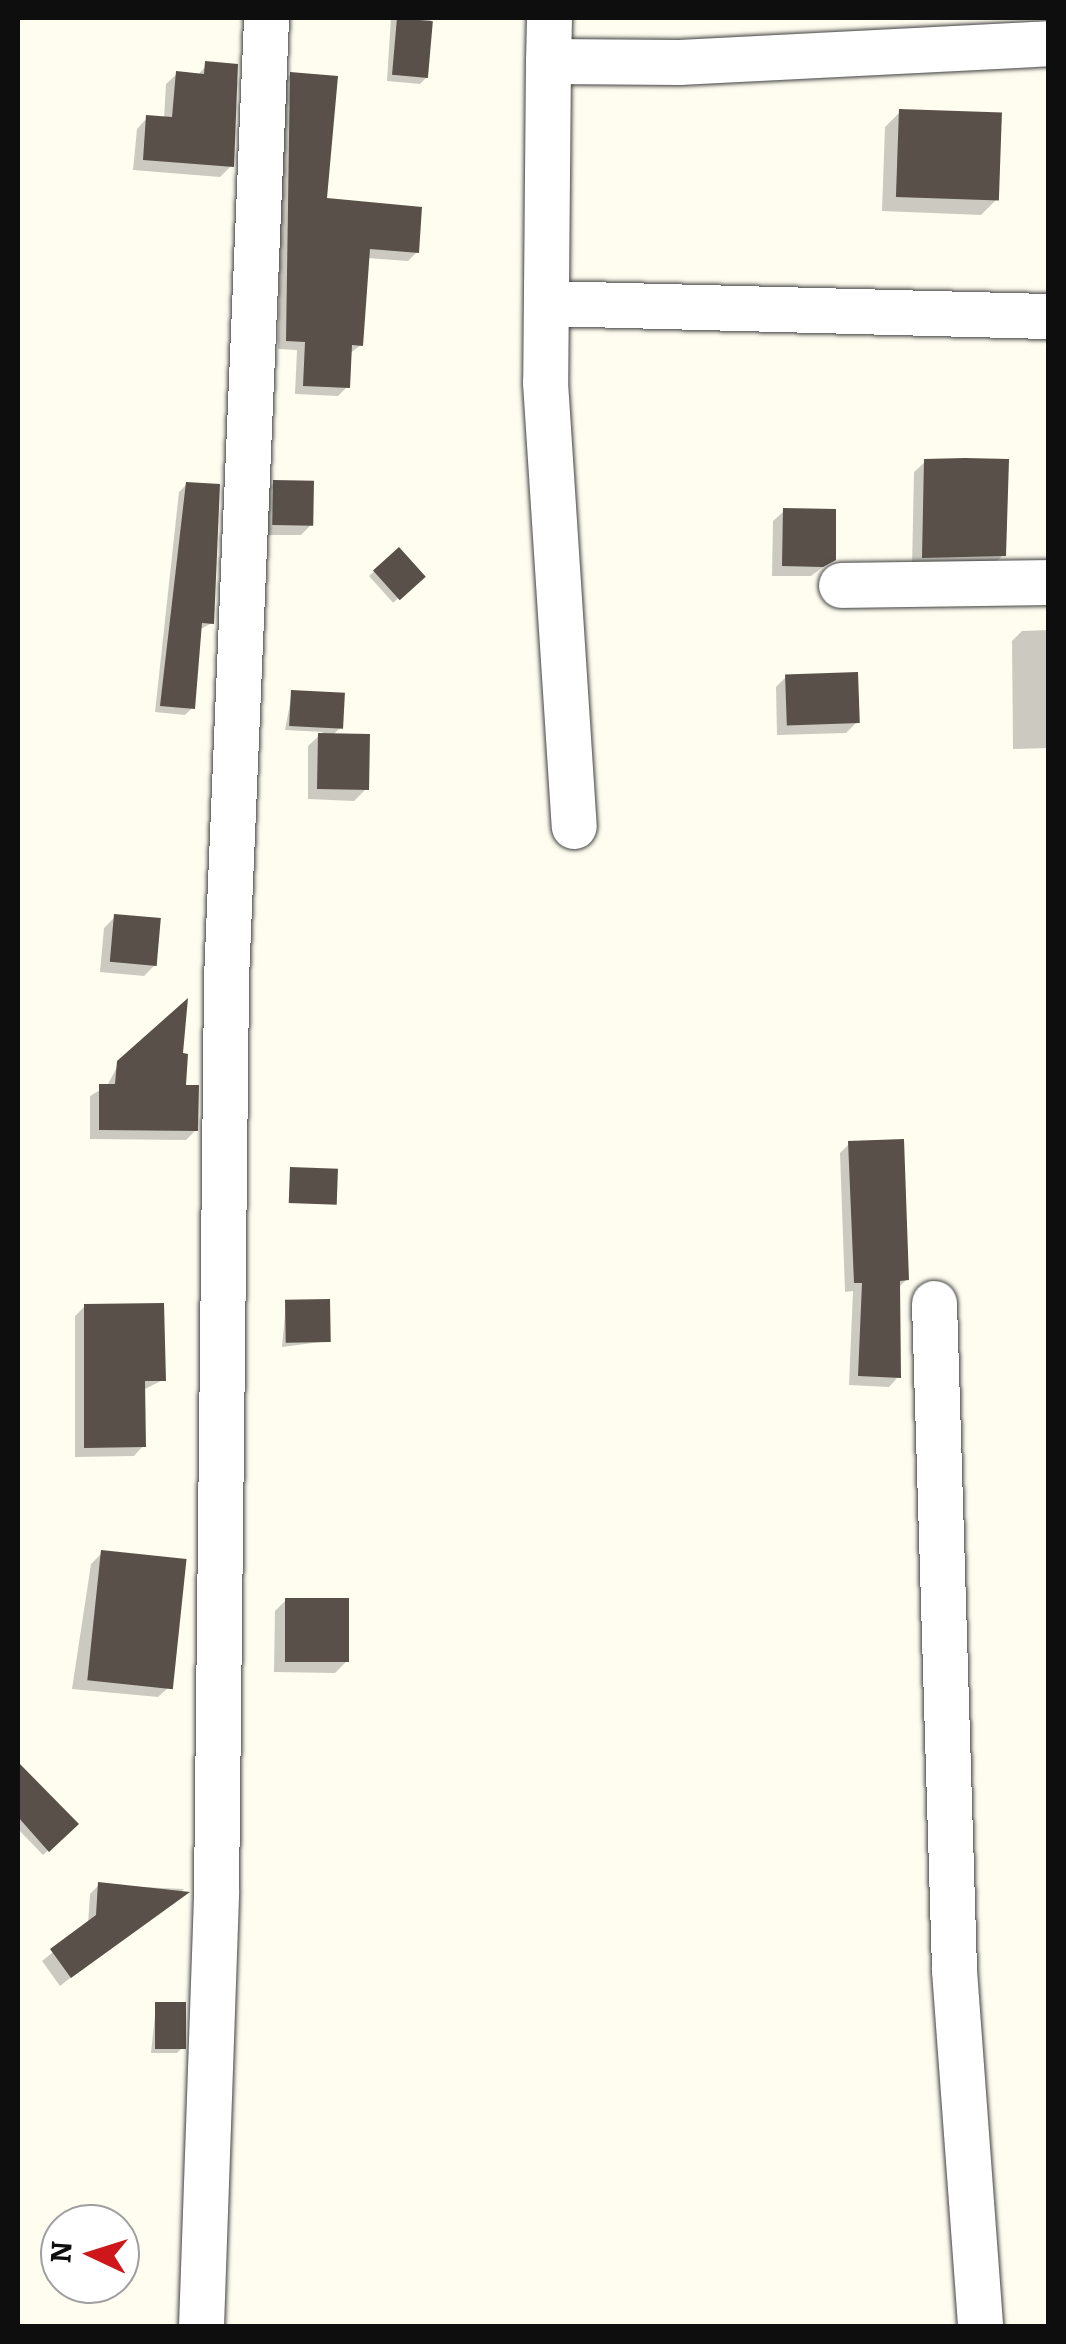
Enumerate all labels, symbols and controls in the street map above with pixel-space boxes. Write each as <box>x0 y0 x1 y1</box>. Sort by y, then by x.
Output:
north arrow <box>40 2204 140 2304</box>
text: N <box>44 2240 79 2264</box>

